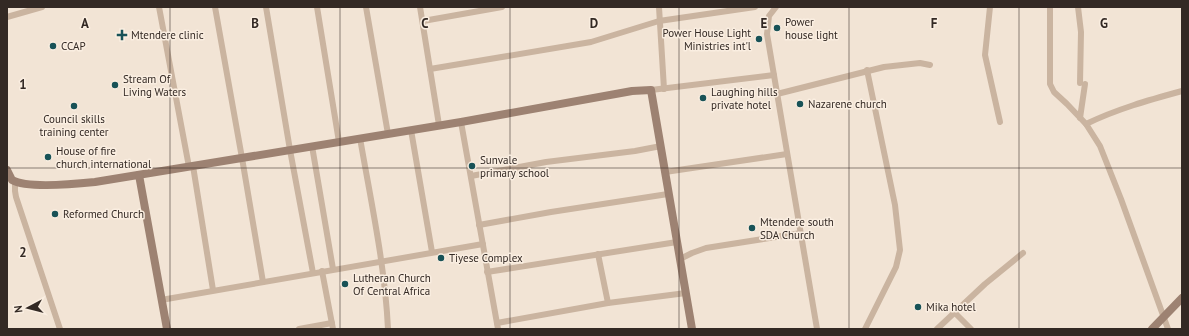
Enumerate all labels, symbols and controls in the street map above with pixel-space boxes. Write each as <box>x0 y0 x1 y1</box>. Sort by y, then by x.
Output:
text: A <box>81 15 89 32</box>
text: B <box>251 15 259 32</box>
text: C <box>421 15 429 32</box>
text: D <box>590 15 598 32</box>
text: E <box>761 15 768 32</box>
place label: Power house light <box>785 15 838 42</box>
text: F <box>931 15 938 32</box>
text: G <box>1100 15 1108 32</box>
marker: Power house light <box>772 23 782 33</box>
place label: Power House Light Ministries int'l <box>663 26 752 53</box>
place label: Mtendere clinic <box>131 28 204 42</box>
marker: Mtendere clinic <box>116 29 128 41</box>
marker: Power House Light Ministries int'l <box>754 34 764 44</box>
place label: CCAP <box>61 39 86 53</box>
marker: CCAP <box>48 41 58 51</box>
place label: Stream Of Living Waters <box>123 72 187 99</box>
text: 1 <box>19 76 27 93</box>
marker: Stream Of Living Waters <box>110 80 120 90</box>
place label: Laughing hills private hotel <box>711 85 778 112</box>
marker: Laughing hills private hotel <box>698 93 708 103</box>
place label: Nazarene church <box>808 97 887 111</box>
marker: Nazarene church <box>795 99 805 109</box>
marker: Council skills training center <box>69 101 79 111</box>
place label: Council skills training center <box>40 112 109 139</box>
place label: House of fire church international <box>56 144 152 171</box>
marker: House of fire church international <box>43 152 53 162</box>
place label: Sunvale primary school <box>480 153 550 180</box>
marker: Sunvale primary school <box>467 161 477 171</box>
place label: Reformed Church <box>63 207 144 221</box>
marker: Reformed Church <box>50 209 60 219</box>
place label: Mtendere south SDA Church <box>760 215 834 242</box>
marker: Mtendere south SDA Church <box>747 223 757 233</box>
text: 2 <box>19 244 27 261</box>
place label: Tiyese Complex <box>449 251 523 265</box>
marker: Tiyese Complex <box>436 253 446 263</box>
place label: Lutheran Church Of Central Africa <box>353 271 431 298</box>
marker: Lutheran Church Of Central Africa <box>340 279 350 289</box>
north arrow <box>8 288 48 328</box>
place label: Mika hotel <box>926 300 976 314</box>
marker: Mika hotel <box>913 302 923 312</box>
text: N <box>11 305 25 314</box>

